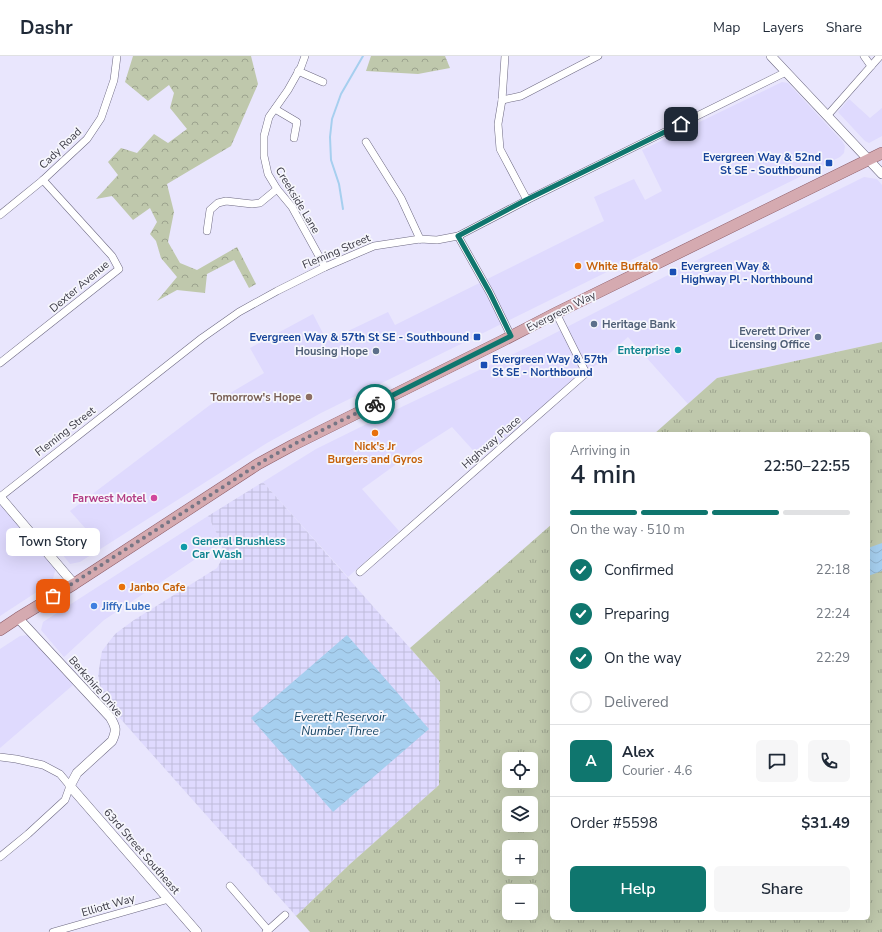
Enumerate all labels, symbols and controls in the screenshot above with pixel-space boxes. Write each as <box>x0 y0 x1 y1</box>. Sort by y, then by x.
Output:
text: Dashr <box>20 15 73 41</box>
text: Map <box>713 18 740 37</box>
text: Layers <box>762 18 804 37</box>
text: Share <box>826 18 862 37</box>
pin <box>664 107 698 141</box>
icon: home <box>670 113 692 135</box>
street label: Cady Road <box>36 124 85 172</box>
place label: Evergreen Way & 52nd St SE - Southbound <box>703 150 821 178</box>
marker: Evergreen Way & 52nd St SE - Southbound <box>824 158 834 168</box>
street label: Creekside Lane <box>272 164 323 236</box>
street label: Fleming Street <box>300 230 373 273</box>
street label: Dexter Avenue <box>46 257 112 316</box>
place label: White Buffalo <box>586 259 658 274</box>
place label: Evergreen Way & Highway Pl - Northbound <box>681 259 813 287</box>
marker: White Buffalo <box>573 261 583 271</box>
marker: Evergreen Way & Highway Pl - Northbound <box>668 267 678 277</box>
street label: Evergreen Way <box>524 287 599 335</box>
place label: Heritage Bank <box>602 317 676 332</box>
marker: Heritage Bank <box>589 319 599 329</box>
place label: Everett Driver Licensing Office <box>729 324 811 352</box>
place label: Evergreen Way & 57th St SE - Southbound <box>249 330 469 345</box>
marker: Evergreen Way & 57th St SE - Southbound <box>472 332 482 342</box>
marker: Everett Driver Licensing Office <box>813 332 823 342</box>
place label: Enterprise <box>618 343 670 358</box>
place label: Housing Hope <box>295 344 368 359</box>
marker: Enterprise <box>673 345 683 355</box>
marker: Housing Hope <box>371 346 381 356</box>
place label: Evergreen Way & 57th St SE - Northbound <box>492 352 608 380</box>
marker: Evergreen Way & 57th St SE - Northbound <box>479 360 489 370</box>
courier <box>355 384 395 424</box>
place label: Tomorrow's Hope <box>210 390 301 405</box>
marker: Tomorrow's Hope <box>304 392 314 402</box>
icon: bike <box>364 393 386 415</box>
street label: Fleming Street <box>32 403 99 460</box>
street label: Highway Place <box>459 412 524 472</box>
marker: Nick's Jr Burgers and Gyros <box>370 428 380 438</box>
place label: Nick's Jr Burgers and Gyros <box>327 439 423 467</box>
text: Arriving in <box>570 442 630 460</box>
text: 22:50–22:55 <box>763 456 850 476</box>
text: 4 min <box>570 457 636 492</box>
place label: Farwest Motel <box>72 491 146 506</box>
marker: Farwest Motel <box>149 493 159 503</box>
text: On the way · 510 m <box>570 521 685 539</box>
callout: Town Story <box>6 528 100 556</box>
text: Town Story <box>19 533 87 551</box>
place label: General Brushless Car Wash <box>192 534 285 562</box>
marker: General Brushless Car Wash <box>179 542 189 552</box>
icon: check <box>570 559 592 581</box>
text: Confirmed <box>604 560 674 580</box>
text: 22:18 <box>816 561 850 579</box>
pin <box>36 579 70 613</box>
place label: Janbo Cafe <box>129 580 185 595</box>
marker: Janbo Cafe <box>117 582 127 592</box>
icon: bag <box>42 585 64 607</box>
place label: Jiffy Lube <box>101 599 150 614</box>
marker: Jiffy Lube <box>89 601 99 611</box>
icon: check <box>570 603 592 625</box>
text: Preparing <box>604 604 669 624</box>
text: 22:24 <box>816 605 850 623</box>
icon: check <box>570 647 592 669</box>
text: On the way <box>604 648 682 668</box>
text: 22:29 <box>816 649 850 667</box>
street label: Berkshire Drive <box>65 653 126 720</box>
text: Delivered <box>604 692 669 712</box>
water label: Everett Reservoir Number Three <box>294 709 387 739</box>
button: chat <box>756 740 798 782</box>
button: phone <box>808 740 850 782</box>
text: Alex <box>622 742 654 762</box>
text: A <box>585 751 597 771</box>
map controls <box>502 752 538 920</box>
button: locate <box>502 752 538 788</box>
text: Courier · 4.6 <box>622 762 692 780</box>
button: layers <box>502 796 538 832</box>
street label: 63rd Street Southeast <box>100 805 183 898</box>
text: Order #5598 <box>570 813 658 833</box>
text: $31.49 <box>801 813 850 833</box>
button: + <box>502 840 538 876</box>
button: Help <box>570 866 706 912</box>
button: Share <box>714 866 850 912</box>
button: − <box>502 884 538 920</box>
street label: Elliott Way <box>80 891 137 920</box>

